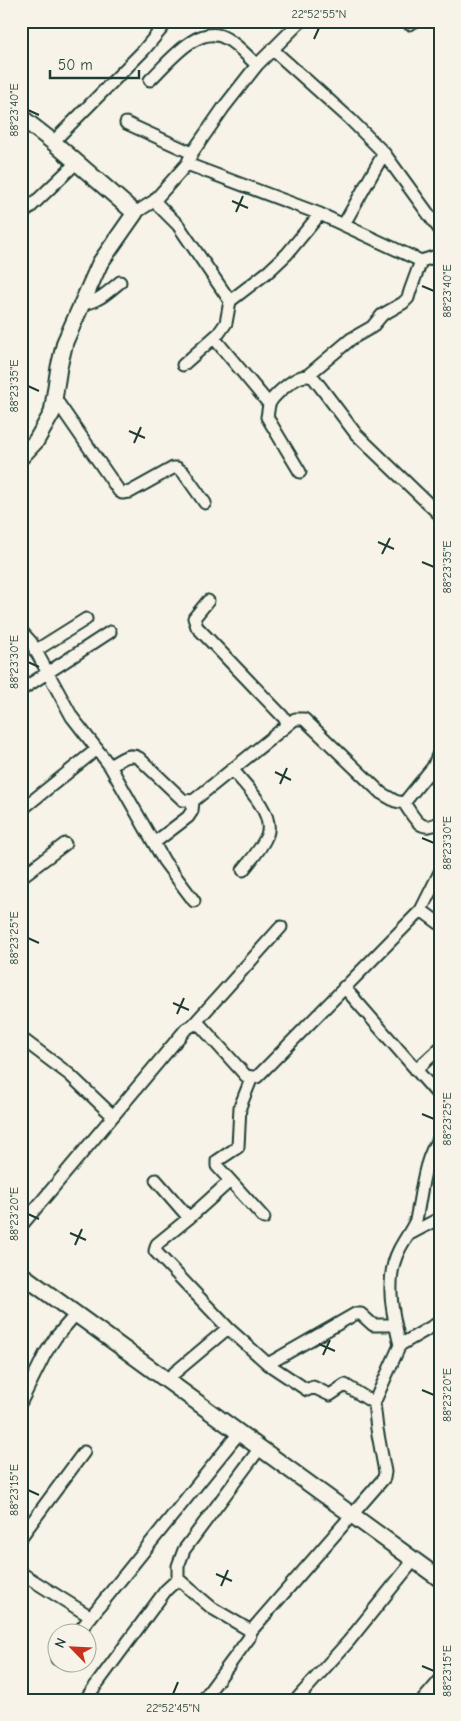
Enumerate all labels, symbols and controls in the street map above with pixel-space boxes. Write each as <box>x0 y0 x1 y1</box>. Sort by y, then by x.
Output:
text: 22°52'55"N <box>292 7 346 21</box>
scale bar <box>50 48 139 80</box>
text: 50 m <box>58 56 93 74</box>
text: 88°23'40"E <box>7 83 21 137</box>
text: 88°23'40"E <box>440 264 454 318</box>
text: 88°23'35"E <box>7 359 21 413</box>
text: 88°23'35"E <box>440 540 454 594</box>
text: 88°23'30"E <box>7 635 21 689</box>
text: 88°23'30"E <box>440 816 454 870</box>
text: 88°23'25"E <box>7 911 21 965</box>
text: 88°23'25"E <box>440 1092 454 1146</box>
text: 88°23'20"E <box>7 1187 21 1241</box>
text: 88°23'20"E <box>440 1368 454 1422</box>
text: 88°23'15"E <box>7 1464 21 1516</box>
north arrow <box>48 1624 98 1674</box>
text: N <box>51 1635 70 1651</box>
text: 88°23'15"E <box>440 1645 454 1697</box>
text: 22°52'45"N <box>146 1701 200 1715</box>

